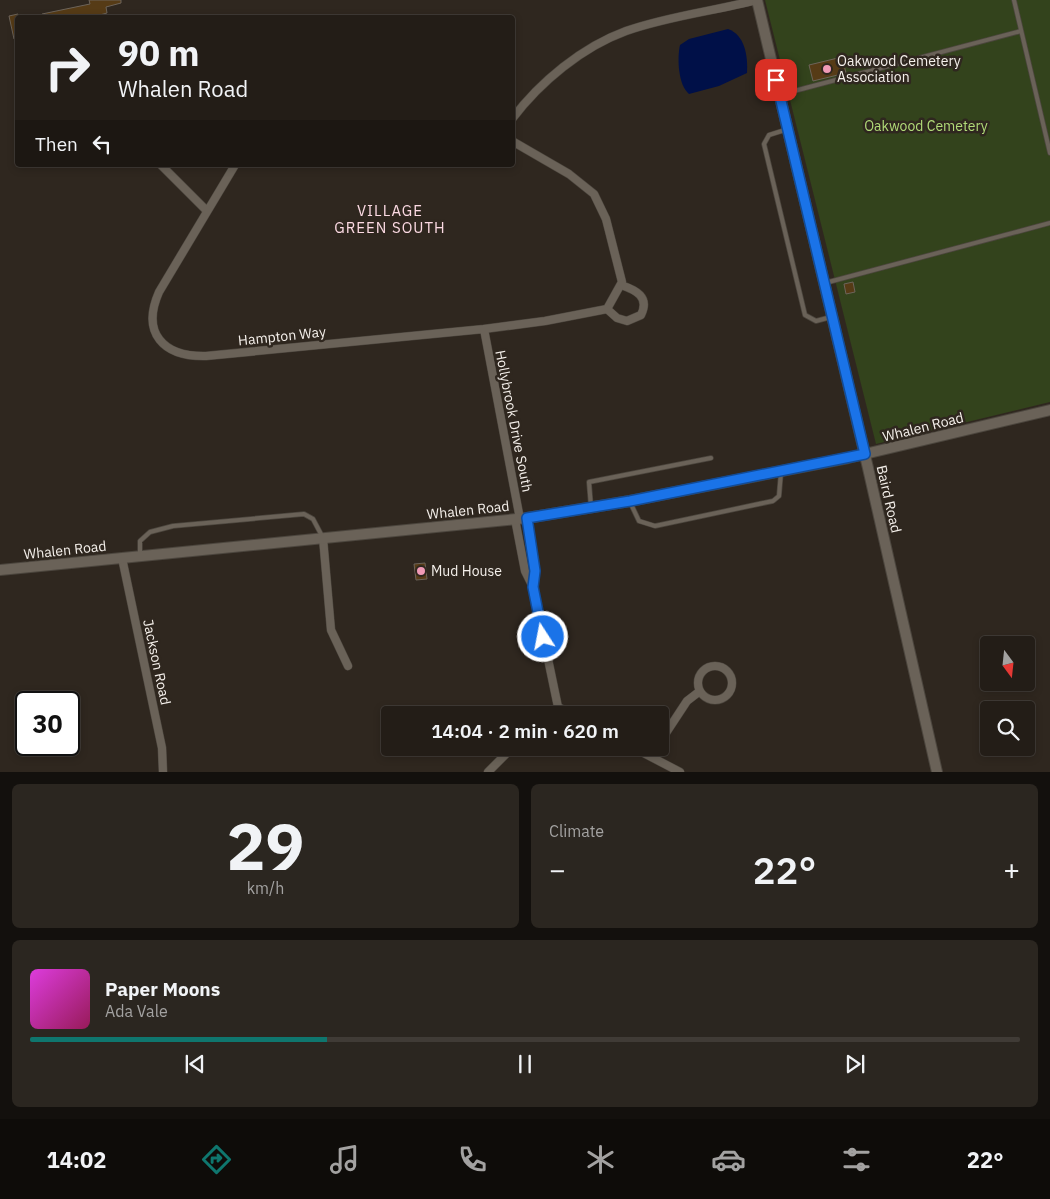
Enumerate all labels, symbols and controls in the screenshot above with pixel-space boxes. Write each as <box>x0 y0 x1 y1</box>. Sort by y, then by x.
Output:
text: 90 m <box>118 30 200 76</box>
icon: right <box>35 35 100 100</box>
place label: Oakwood Cemetery Association <box>837 52 961 86</box>
pin <box>755 59 797 101</box>
marker: Oakwood Cemetery Association <box>821 63 833 75</box>
icon: arrive <box>762 66 790 94</box>
text: Whalen Road <box>118 74 248 103</box>
park label: Oakwood Cemetery <box>864 117 988 135</box>
icon: left <box>88 130 116 158</box>
text: Then <box>35 132 78 156</box>
district label: VILLAGE GREEN SOUTH <box>334 201 446 237</box>
street label: Hampton Way <box>237 322 327 350</box>
street label: Hollybrook Drive South <box>491 348 537 494</box>
street label: Whalen Road <box>881 408 965 446</box>
street label: Baird Road <box>872 463 906 535</box>
street label: Whalen Road <box>426 497 510 523</box>
street label: Whalen Road <box>23 537 107 563</box>
place label: Mud House <box>431 562 502 580</box>
marker: Mud House <box>415 565 427 577</box>
position arrow <box>516 610 568 662</box>
street label: Jackson Road <box>139 618 175 706</box>
north arrow <box>980 636 1035 691</box>
map controls <box>980 636 1035 756</box>
speed limit sign: 30 <box>15 691 80 756</box>
button: search <box>980 701 1035 756</box>
text: 14:04 · 2 min · 620 m <box>431 719 619 743</box>
text: 29 <box>226 803 305 888</box>
text: Climate <box>549 821 604 841</box>
text: 22° <box>753 845 816 894</box>
text: − <box>549 851 566 888</box>
text: + <box>1003 851 1020 888</box>
text: km/h <box>247 878 284 898</box>
text: Paper Moons <box>105 977 220 1001</box>
text: Ada Vale <box>105 1001 168 1021</box>
icon: previous <box>181 1050 209 1078</box>
icon: pause <box>511 1050 539 1078</box>
icon: next <box>841 1050 869 1078</box>
icon: directions <box>199 1142 234 1177</box>
icon: music <box>327 1142 362 1177</box>
icon: phone <box>455 1142 490 1177</box>
icon: climate <box>583 1142 618 1177</box>
icon: car <box>711 1142 746 1177</box>
icon: filters <box>839 1142 874 1177</box>
text: 14:02 <box>46 1145 107 1174</box>
text: 22° <box>967 1145 1003 1174</box>

